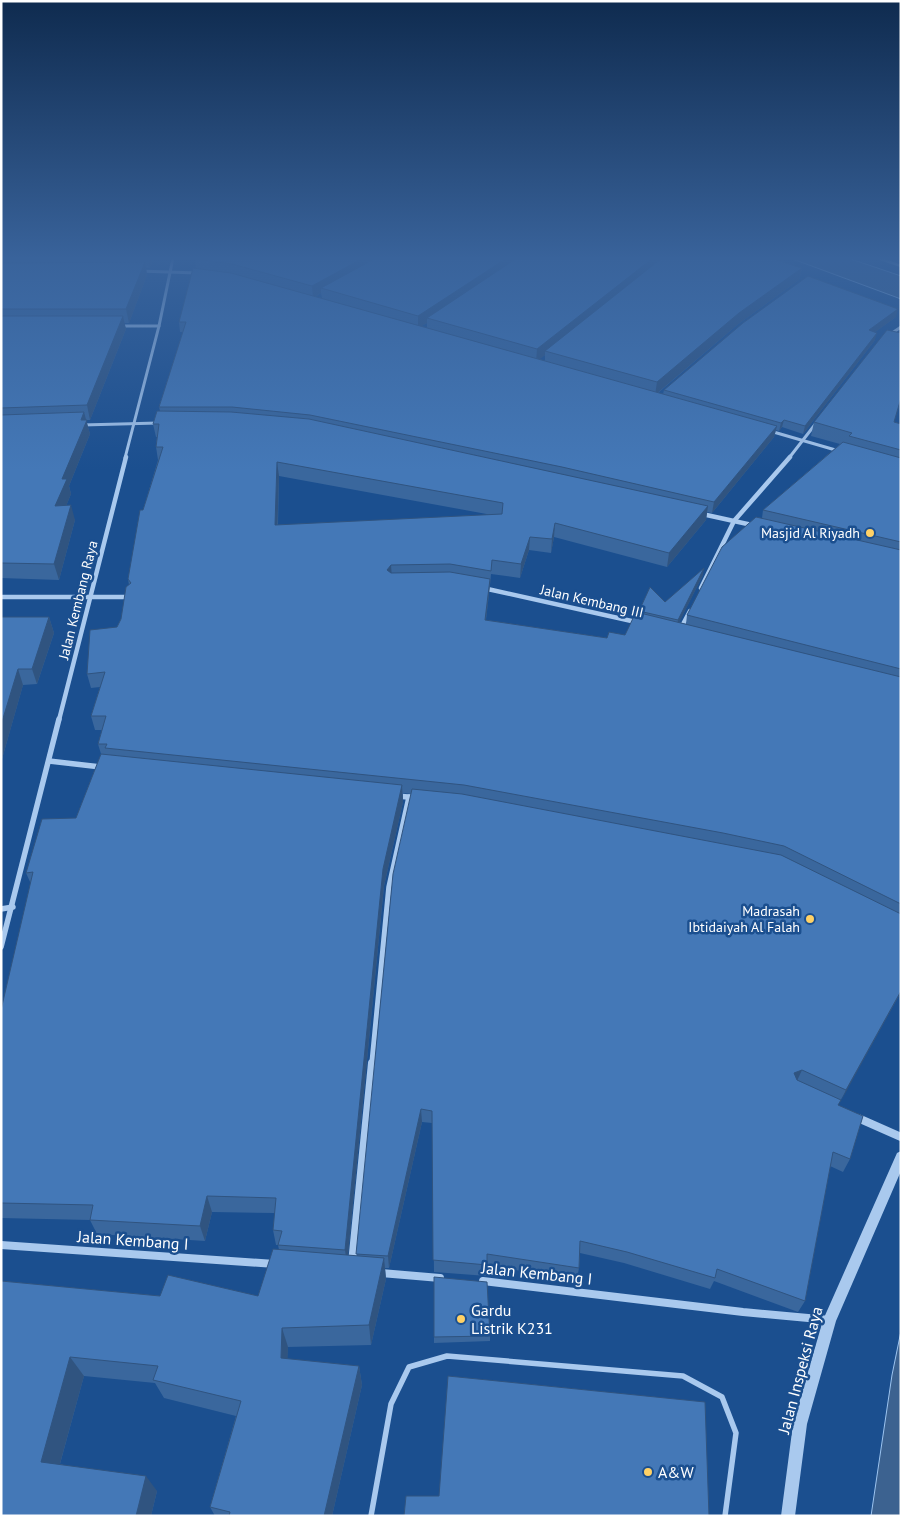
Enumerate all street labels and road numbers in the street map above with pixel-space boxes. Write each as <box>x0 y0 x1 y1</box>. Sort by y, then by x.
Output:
street label: Jalan Kembang Raya <box>54 539 101 662</box>
street label: Jalan Kembang III <box>538 580 645 622</box>
street label: Jalan Kembang I <box>76 1226 189 1254</box>
street label: Jalan Kembang I <box>480 1257 593 1289</box>
street label: Jalan Inspeksi Raya <box>773 1304 827 1437</box>

